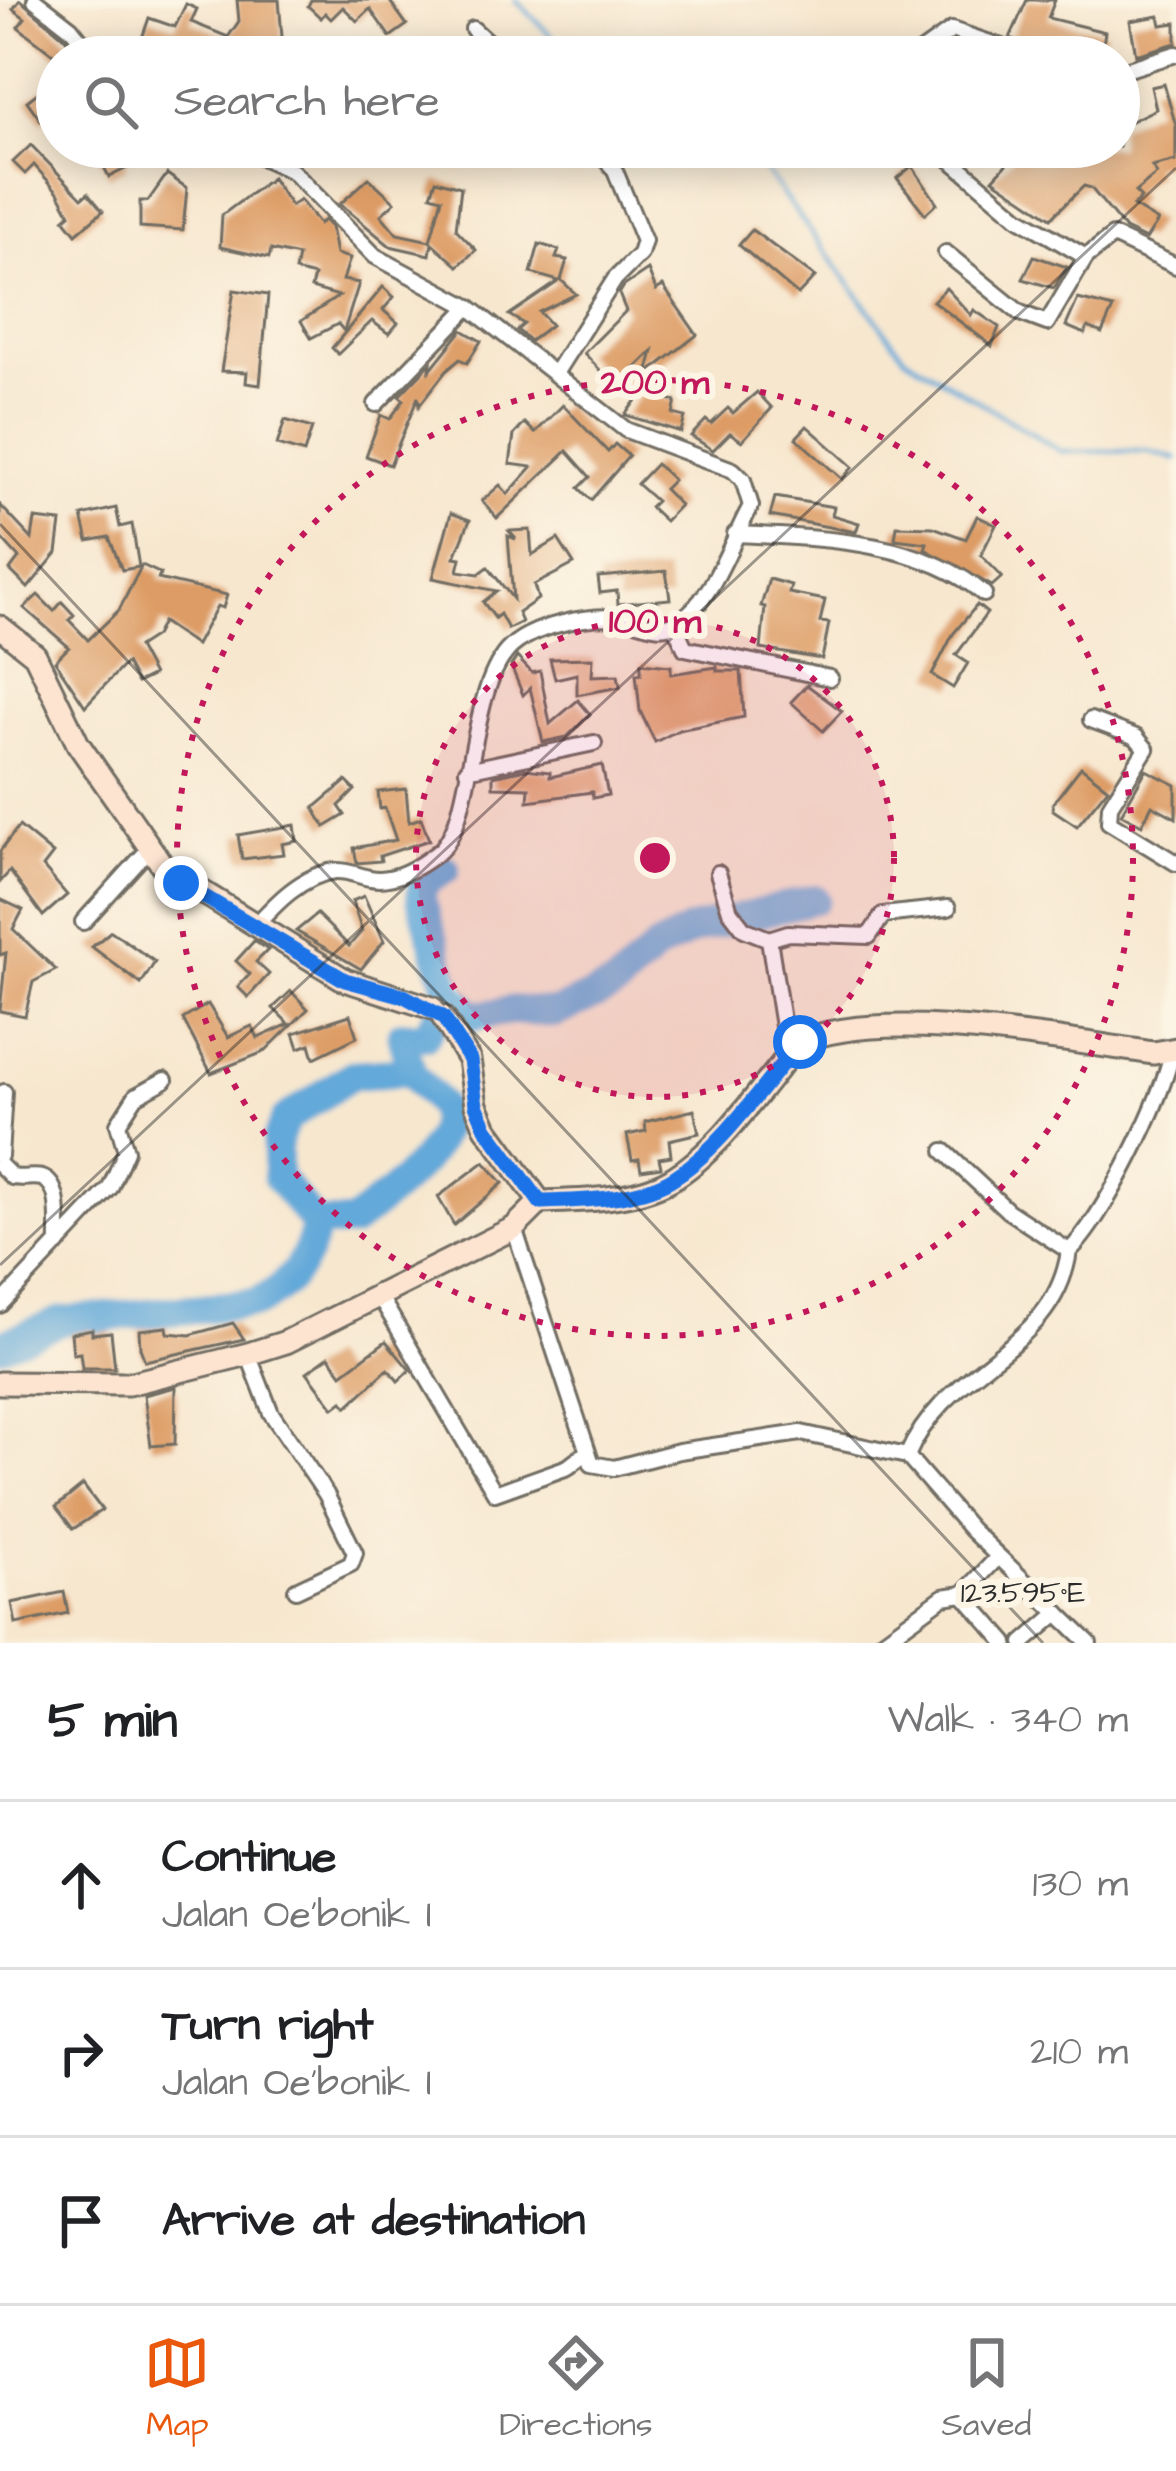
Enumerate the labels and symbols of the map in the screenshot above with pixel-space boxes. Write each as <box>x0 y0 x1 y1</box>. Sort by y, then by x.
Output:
text: 200 m <box>600 357 710 408</box>
text: 100 m <box>609 596 702 647</box>
centre of rings <box>634 837 676 879</box>
route end <box>154 856 208 910</box>
route start <box>773 1015 827 1069</box>
text: 123.595°E <box>961 1572 1085 1614</box>

